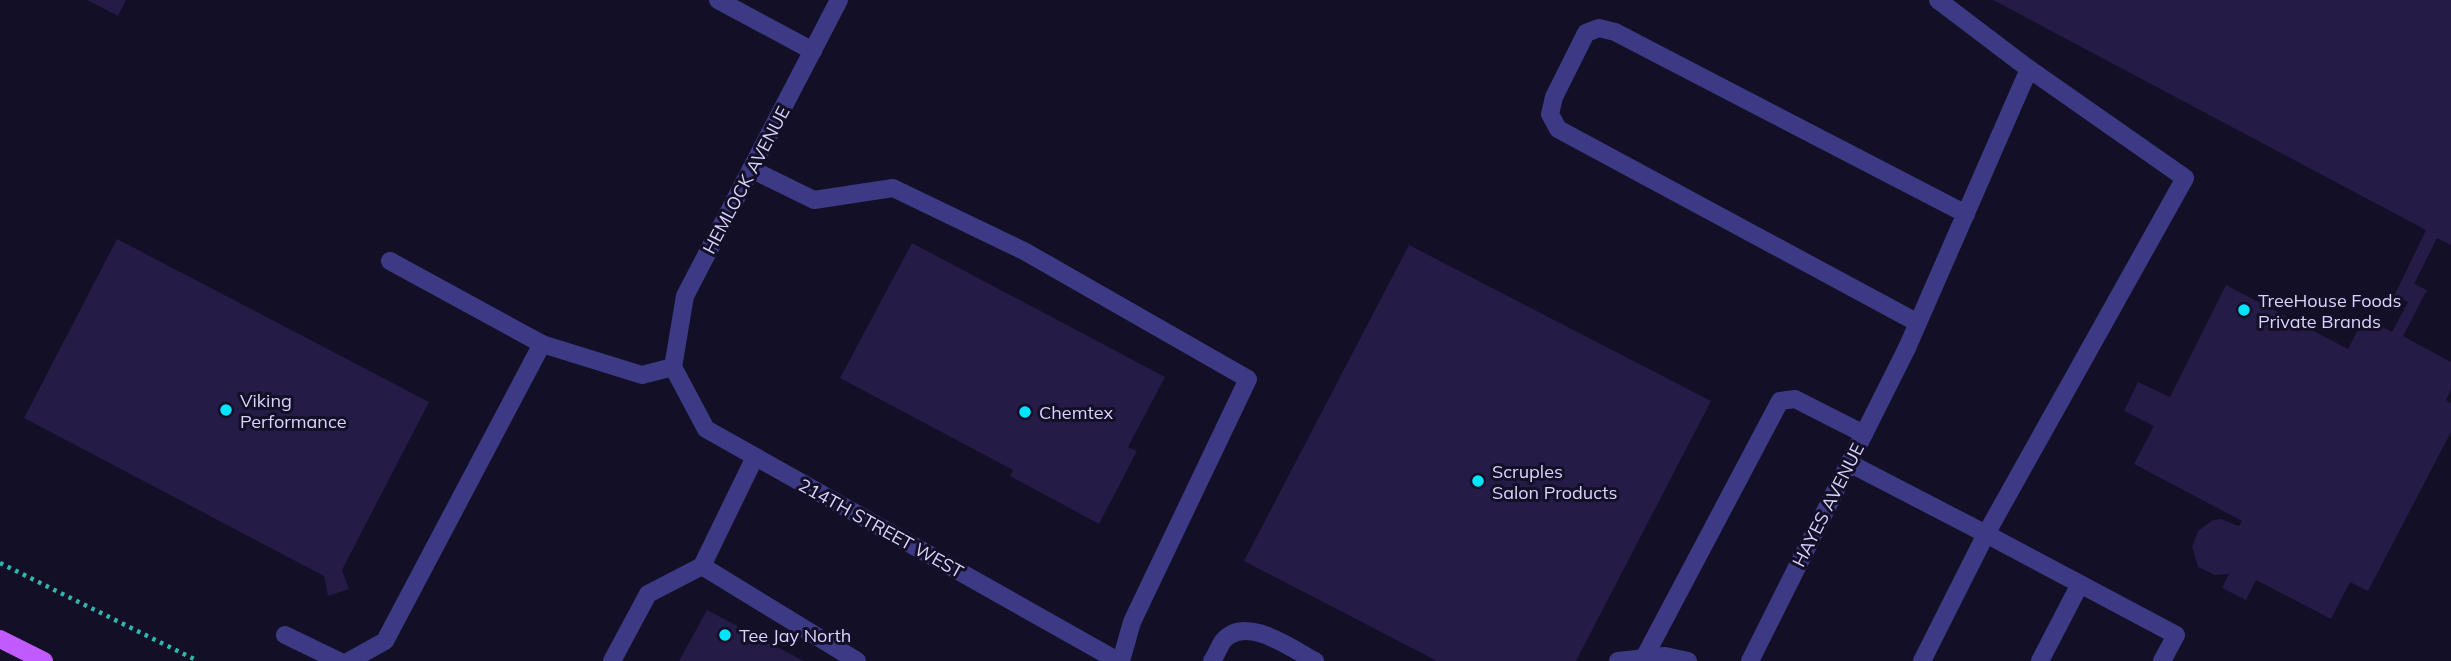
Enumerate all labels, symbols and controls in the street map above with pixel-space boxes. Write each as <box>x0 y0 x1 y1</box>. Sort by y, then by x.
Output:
street label: HEMLOCK AVENUE <box>697 102 795 258</box>
place label: TreeHouse Foods Private Brands <box>2258 289 2401 333</box>
marker: TreeHouse Foods Private Brands <box>2236 302 2252 318</box>
place label: Viking Performance <box>240 389 346 433</box>
place label: Chemtex <box>1039 401 1113 424</box>
marker: Viking Performance <box>218 402 234 418</box>
marker: Chemtex <box>1017 404 1033 420</box>
street label: HAYES AVENUE <box>1787 439 1869 571</box>
place label: Scruples Salon Products <box>1492 460 1617 504</box>
street label: 214TH STREET WEST <box>795 473 967 583</box>
marker: Scruples Salon Products <box>1470 473 1486 489</box>
place label: Tee Jay North <box>739 624 851 647</box>
marker: Tee Jay North <box>717 627 733 643</box>

